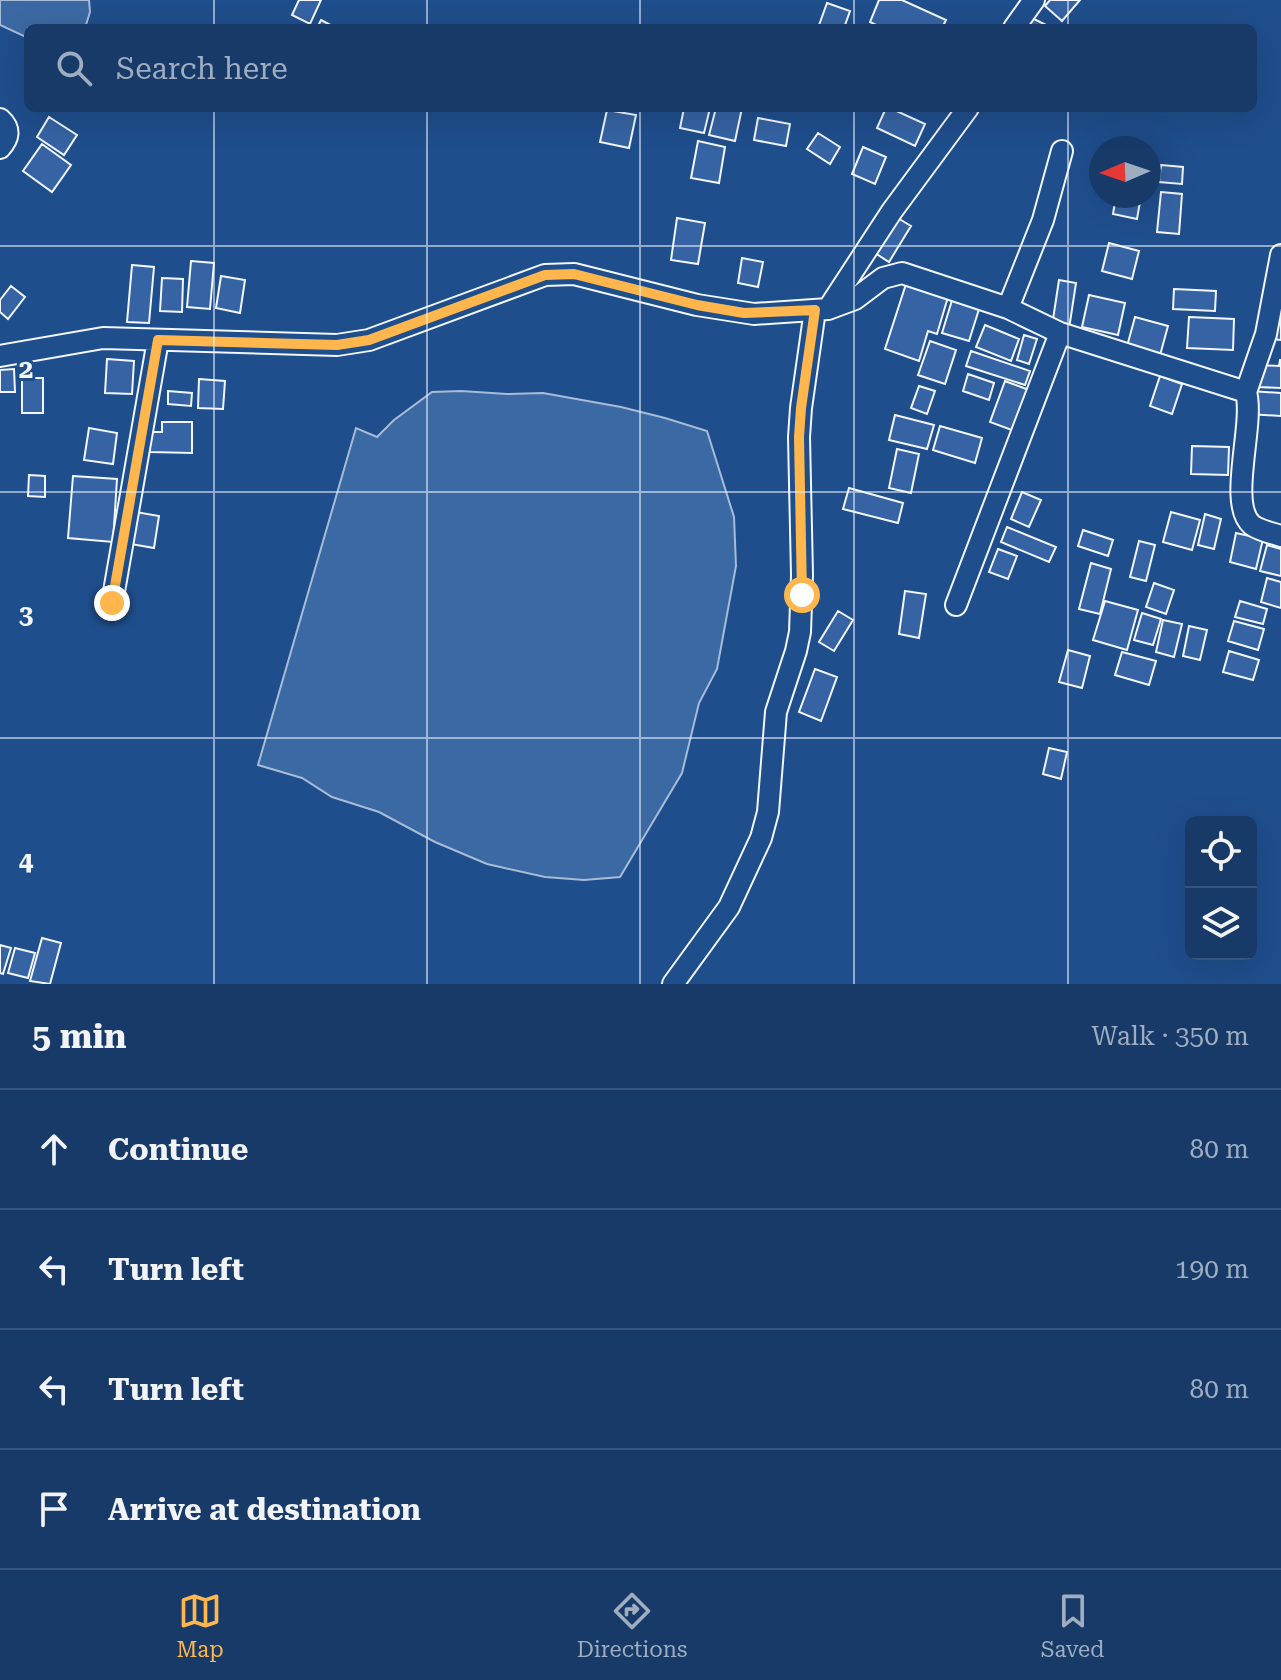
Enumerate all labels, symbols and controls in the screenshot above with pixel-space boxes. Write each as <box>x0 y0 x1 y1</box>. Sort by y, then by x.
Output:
search box <box>24 24 1257 112</box>
icon: search <box>52 46 96 90</box>
text: Search here <box>116 51 288 86</box>
north arrow <box>1089 136 1161 208</box>
text: 2 <box>19 354 33 384</box>
route start <box>784 577 820 613</box>
route end <box>94 585 130 621</box>
text: 3 <box>19 600 33 630</box>
map controls <box>1185 816 1257 960</box>
button: locate <box>1185 816 1257 888</box>
text: 4 <box>19 846 34 876</box>
button: layers <box>1185 888 1257 960</box>
text: 5 min <box>32 1016 127 1056</box>
text: Walk · 350 m <box>1091 1021 1249 1051</box>
icon: ahead <box>32 1127 76 1171</box>
text: Continue <box>108 1132 248 1167</box>
text: 80 m <box>1190 1134 1249 1164</box>
icon: left <box>32 1247 76 1291</box>
text: Turn left <box>108 1252 244 1287</box>
text: 190 m <box>1175 1254 1249 1284</box>
icon: left <box>32 1367 76 1411</box>
text: Turn left <box>108 1372 244 1407</box>
text: 80 m <box>1190 1374 1249 1404</box>
icon: arrive <box>32 1487 76 1531</box>
text: Arrive at destination <box>108 1492 421 1527</box>
tab: Map <box>177 1589 224 1662</box>
tab: Directions <box>577 1589 687 1662</box>
tab: Saved <box>1041 1589 1104 1662</box>

